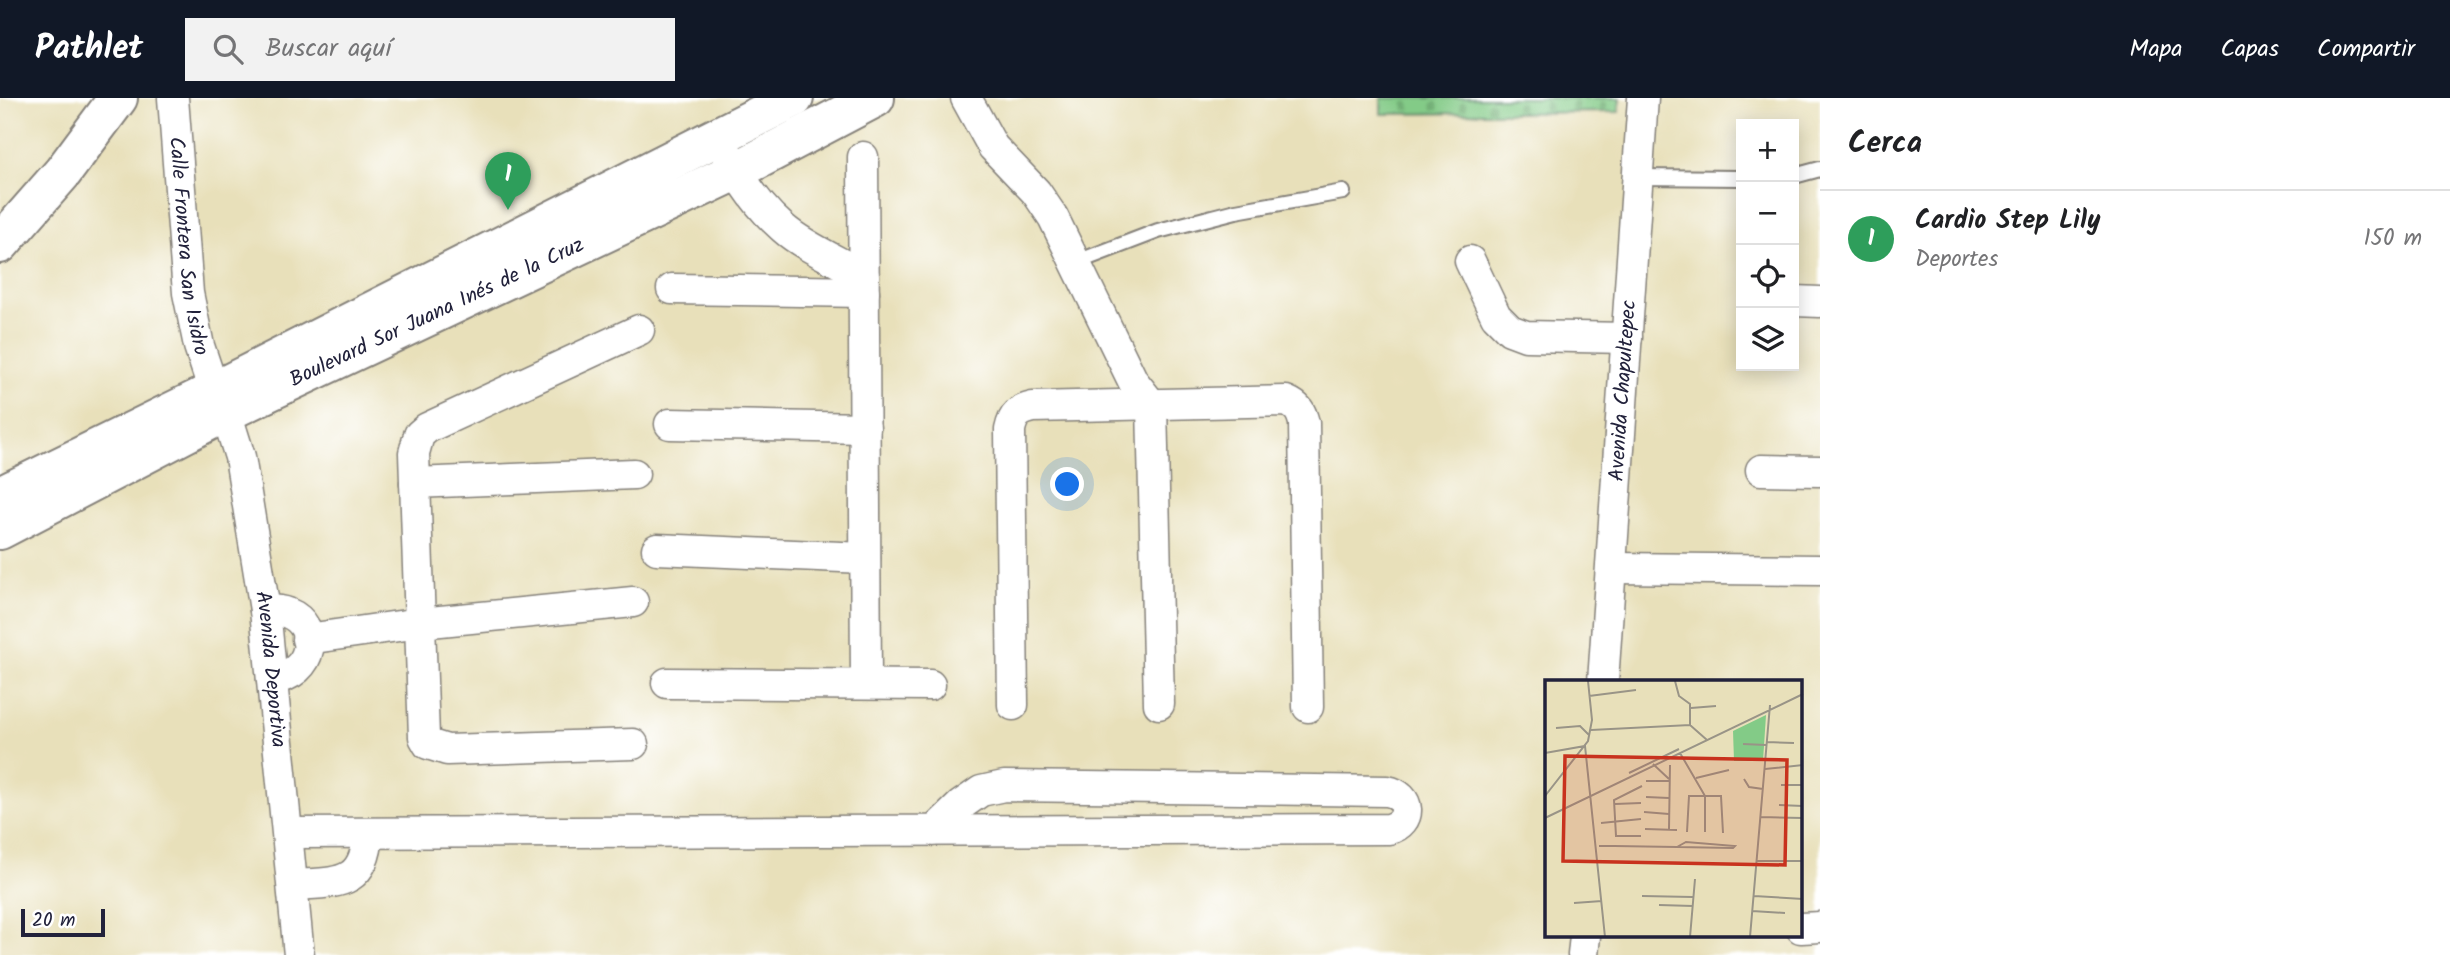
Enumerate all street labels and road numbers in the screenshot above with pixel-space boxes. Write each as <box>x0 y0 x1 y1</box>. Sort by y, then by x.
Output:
street label: Calle Frontera San Isidro <box>160 136 218 360</box>
street label: Boulevard Sor Juana Inés de la Cruz <box>284 229 590 396</box>
street label: Avenida Chapultepec <box>1600 299 1646 482</box>
street label: Avenida Deportiva <box>246 588 295 749</box>

